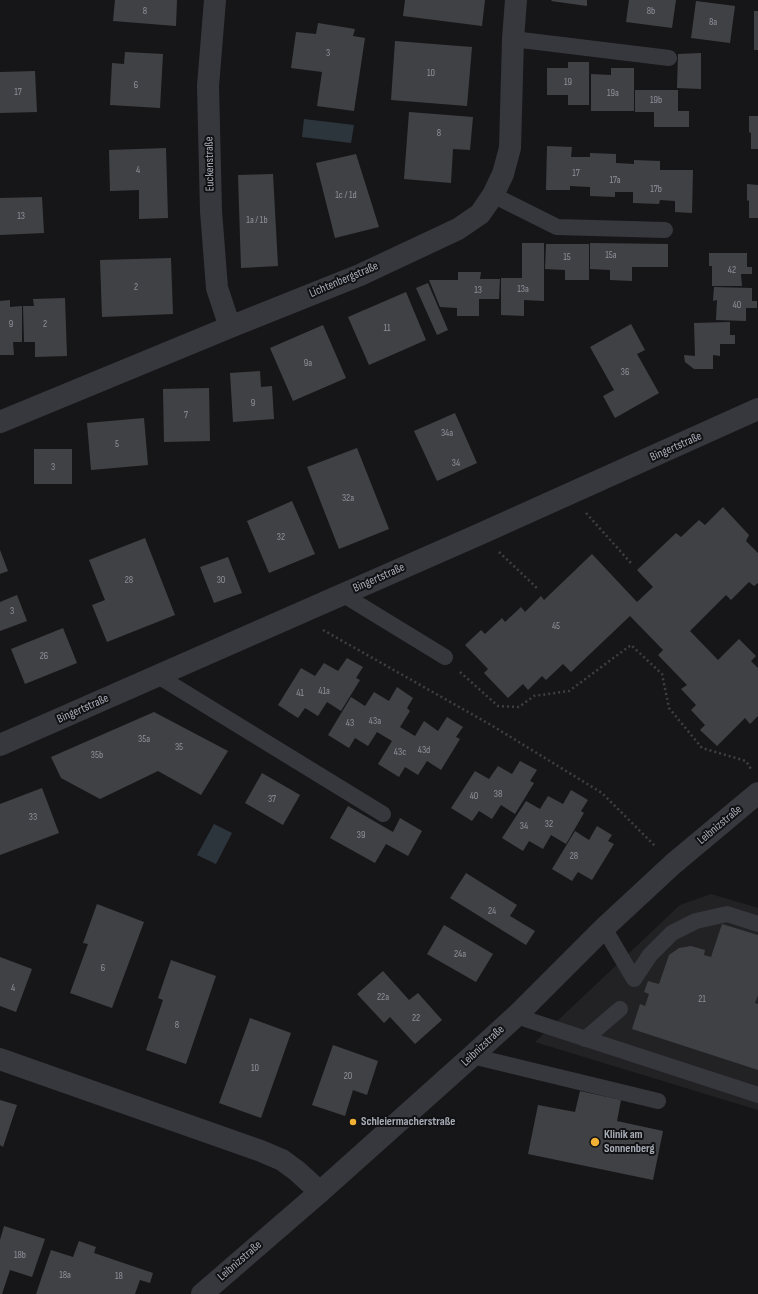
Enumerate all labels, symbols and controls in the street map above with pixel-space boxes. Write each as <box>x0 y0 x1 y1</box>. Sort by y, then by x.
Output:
house number: 8 <box>143 5 147 17</box>
house number: 8b <box>647 5 655 17</box>
house number: 8a <box>709 16 717 28</box>
house number: 3 <box>326 47 330 59</box>
house number: 10 <box>427 67 435 79</box>
house number: 19 <box>564 76 572 88</box>
house number: 6 <box>134 79 138 91</box>
house number: 17 <box>14 86 22 98</box>
house number: 19a <box>607 87 619 99</box>
house number: 19b <box>650 94 662 106</box>
house number: 8 <box>437 127 441 139</box>
street label: Euckenstraße <box>202 136 218 192</box>
house number: 4 <box>136 164 140 176</box>
house number: 17 <box>572 167 580 179</box>
house number: 17a <box>609 174 621 186</box>
house number: 17b <box>650 183 662 195</box>
house number: 1c / 1d <box>335 189 357 201</box>
house number: 13 <box>17 210 25 222</box>
house number: 1a / 1b <box>246 214 268 226</box>
house number: 15a <box>605 249 617 261</box>
house number: 15 <box>563 251 571 263</box>
street label: Lichtenbergstraße <box>307 259 381 301</box>
house number: 42 <box>728 264 736 276</box>
house number: 2 <box>134 281 138 293</box>
house number: 13a <box>517 283 529 295</box>
house number: 13 <box>474 284 482 296</box>
house number: 40 <box>733 299 741 311</box>
house number: 9 <box>9 318 13 330</box>
house number: 2 <box>43 318 47 330</box>
house number: 11 <box>384 322 390 334</box>
house number: 9a <box>304 357 312 369</box>
house number: 36 <box>621 366 629 378</box>
house number: 9 <box>251 397 255 409</box>
house number: 7 <box>184 409 188 421</box>
house number: 34a <box>441 427 453 439</box>
street label: Bingertstraße <box>648 429 704 465</box>
house number: 5 <box>115 438 119 450</box>
house number: 34 <box>452 457 460 469</box>
house number: 3 <box>51 461 55 473</box>
house number: 32a <box>342 492 354 504</box>
house number: 32 <box>277 531 285 543</box>
street label: Bingertstraße <box>351 560 407 596</box>
house number: 28 <box>125 574 133 586</box>
house number: 30 <box>217 574 225 586</box>
house number: 3 <box>10 605 14 617</box>
house number: 45 <box>552 620 560 632</box>
house number: 26 <box>40 650 48 662</box>
house number: 41a <box>318 685 330 697</box>
house number: 41 <box>296 687 304 699</box>
street label: Bingertstraße <box>55 691 111 727</box>
house number: 43a <box>369 715 381 727</box>
house number: 43 <box>346 717 354 729</box>
house number: 35a <box>138 733 150 745</box>
house number: 35 <box>175 741 183 753</box>
house number: 43d <box>418 744 430 756</box>
house number: 43c <box>394 746 406 758</box>
house number: 35b <box>91 749 103 761</box>
house number: 38 <box>494 788 502 800</box>
house number: 40 <box>470 790 478 802</box>
house number: 37 <box>268 793 276 805</box>
street label: Leibnizstraße <box>695 802 745 848</box>
house number: 33 <box>29 811 37 823</box>
house number: 32 <box>545 818 553 830</box>
house number: 34 <box>520 820 528 832</box>
house number: 39 <box>357 829 365 841</box>
house number: 28 <box>570 850 578 862</box>
house number: 24 <box>488 905 496 917</box>
house number: 24a <box>454 948 466 960</box>
house number: 6 <box>101 962 105 974</box>
house number: 4 <box>11 982 15 994</box>
house number: 22a <box>377 991 389 1003</box>
house number: 21 <box>698 993 706 1005</box>
house number: 22 <box>412 1012 420 1024</box>
house number: 8 <box>175 1019 179 1031</box>
street label: Leibnizstraße <box>458 1022 508 1070</box>
house number: 10 <box>251 1062 259 1074</box>
house number: 20 <box>344 1070 352 1082</box>
place label: Schleiermacherstraße <box>361 1115 455 1129</box>
marker: Schleiermacherstraße <box>348 1117 358 1127</box>
place label: Klinik am Sonnenberg <box>604 1128 655 1156</box>
marker: Klinik am Sonnenberg <box>589 1136 601 1148</box>
street label: Leibnizstraße <box>215 1238 265 1284</box>
house number: 18b <box>14 1249 26 1261</box>
house number: 18a <box>59 1269 71 1281</box>
house number: 18 <box>115 1270 123 1282</box>

